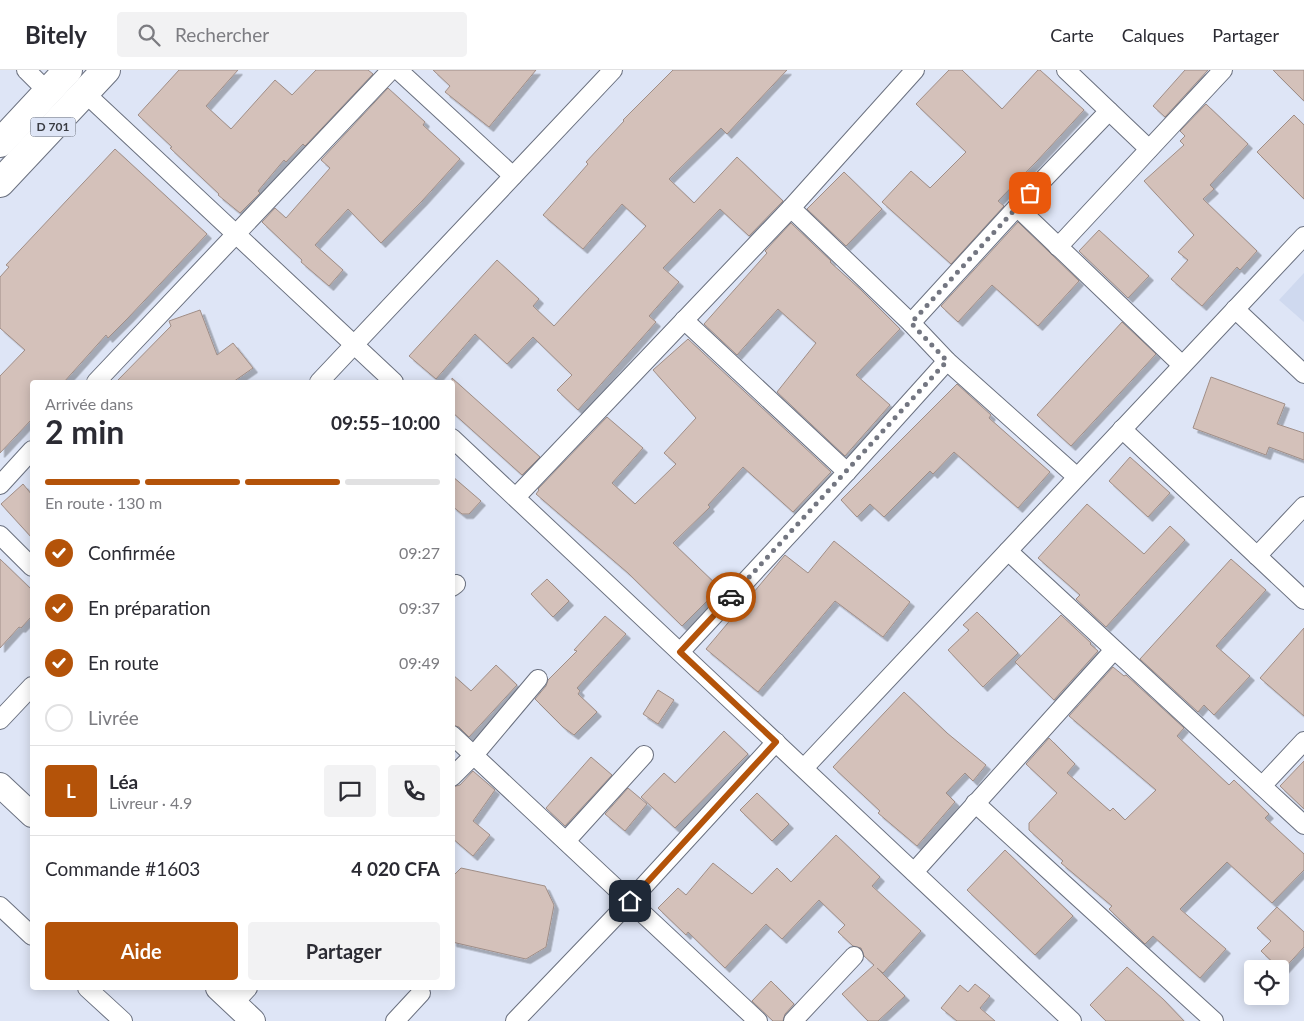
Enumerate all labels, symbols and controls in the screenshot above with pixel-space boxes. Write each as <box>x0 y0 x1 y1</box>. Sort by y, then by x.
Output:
search box <box>117 12 467 57</box>
text: Bitely <box>25 20 87 49</box>
icon: search <box>135 21 163 49</box>
text: Rechercher <box>175 23 269 46</box>
text: Carte <box>1050 24 1094 46</box>
text: Calques <box>1122 24 1184 46</box>
text: Partager <box>1212 24 1279 46</box>
road number: D 701 <box>30 118 76 136</box>
pin <box>1009 172 1051 214</box>
icon: bag <box>1016 179 1044 207</box>
text: Arrivée dans <box>45 394 133 413</box>
text: 09:55–10:00 <box>331 411 440 434</box>
text: 2 min <box>45 412 124 451</box>
text: En route · 130 m <box>45 493 162 512</box>
icon: check <box>45 539 73 567</box>
text: Confirmée <box>88 541 175 564</box>
text: 09:27 <box>399 543 440 562</box>
courier <box>706 572 756 622</box>
icon: car <box>717 583 745 611</box>
icon: check <box>45 594 73 622</box>
text: En préparation <box>88 596 211 619</box>
text: 09:37 <box>399 598 440 617</box>
icon: check <box>45 649 73 677</box>
text: En route <box>88 651 159 674</box>
text: 09:49 <box>399 653 440 672</box>
text: Livrée <box>88 706 139 729</box>
button: chat <box>324 765 376 817</box>
button: phone <box>388 765 440 817</box>
text: Léa <box>109 770 138 793</box>
text: L <box>66 779 76 802</box>
text: Livreur · 4.9 <box>109 793 192 812</box>
text: Commande #1603 <box>45 857 200 880</box>
text: 4 020 CFA <box>351 857 440 880</box>
pin <box>609 880 651 922</box>
icon: home <box>616 887 644 915</box>
button: Aide <box>45 922 238 980</box>
button: Partager <box>248 922 440 980</box>
map controls <box>1244 960 1289 1005</box>
button: locate <box>1244 960 1289 1005</box>

